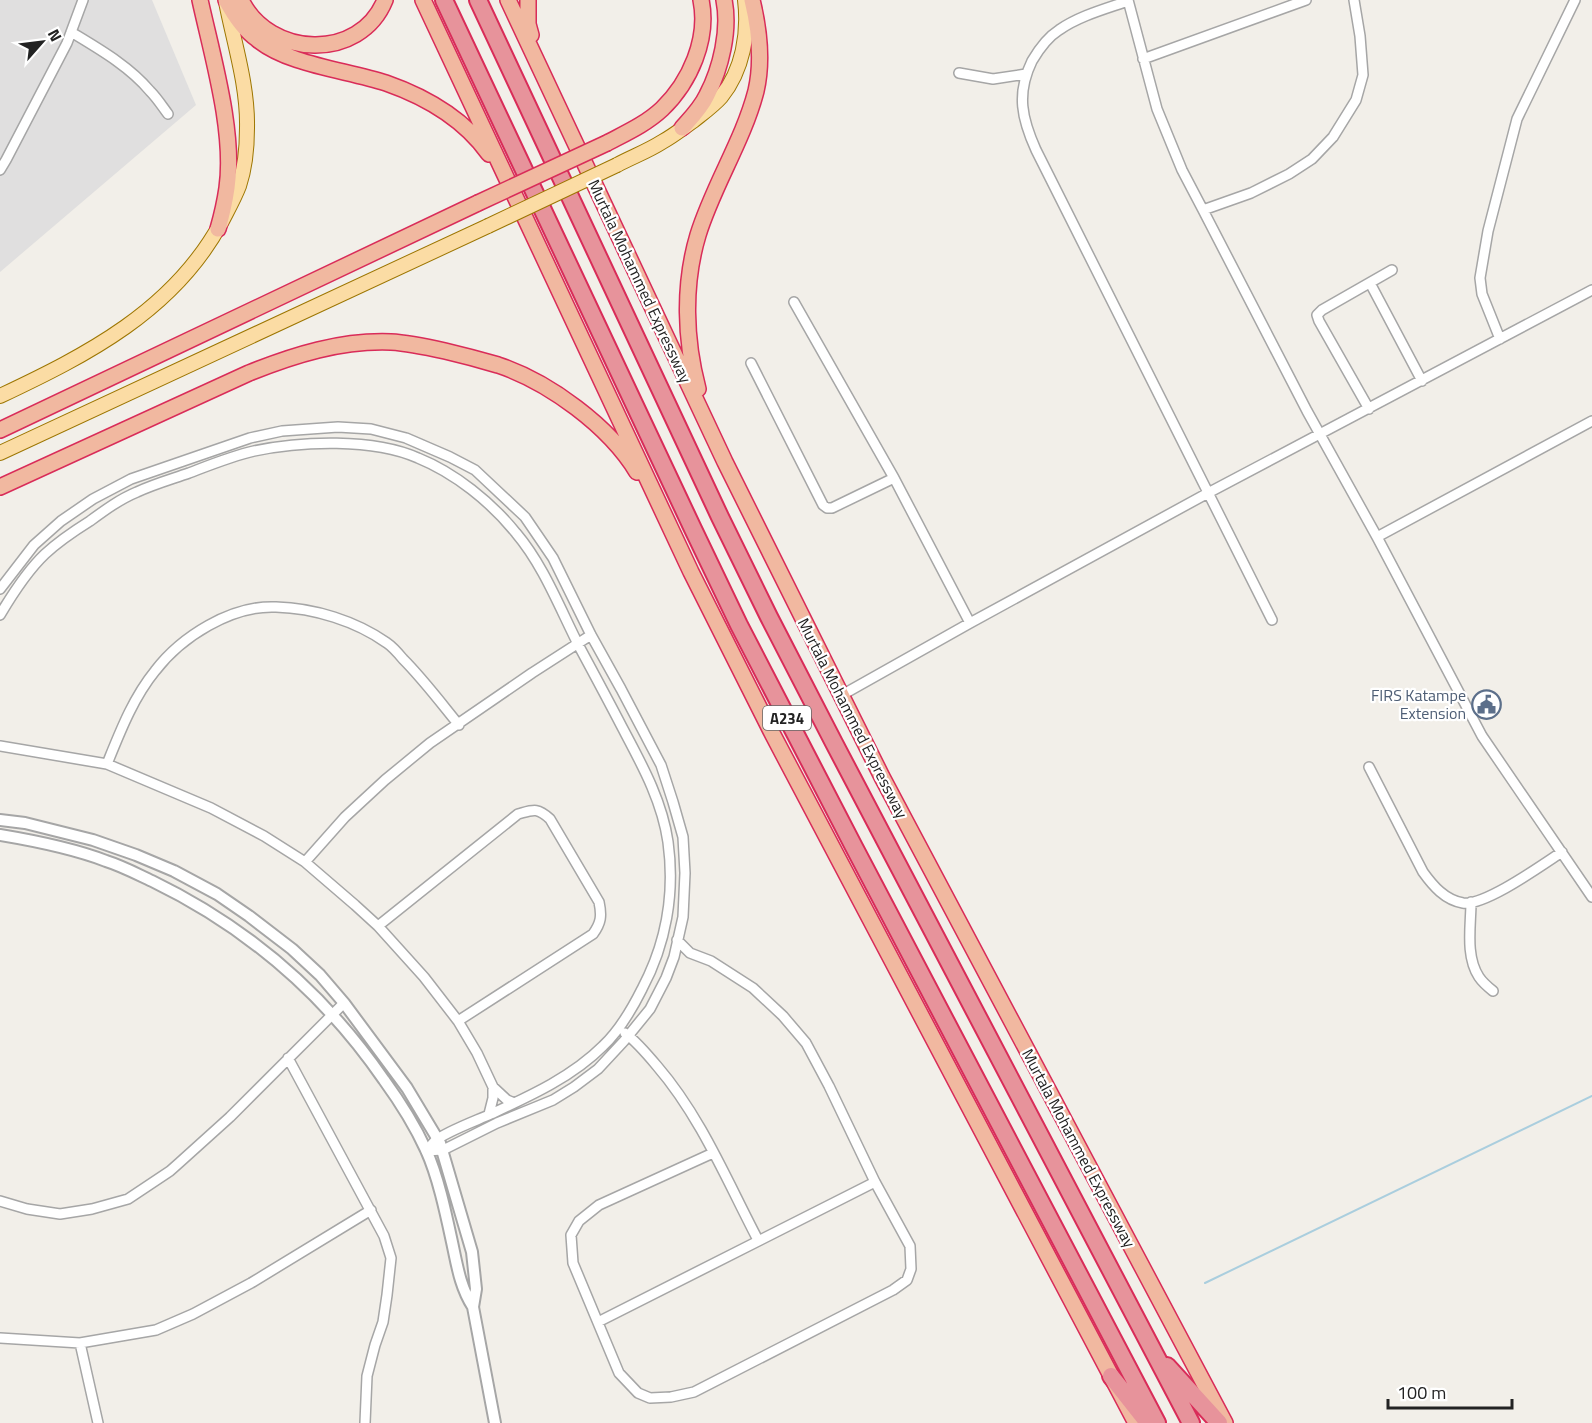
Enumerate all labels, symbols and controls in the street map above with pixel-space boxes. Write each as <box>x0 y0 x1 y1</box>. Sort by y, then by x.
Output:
north arrow <box>12 12 72 72</box>
text: N <box>42 24 68 45</box>
street label: Murtala Mohammed Expressway <box>582 175 698 387</box>
street label: Murtala Mohammed Expressway <box>792 614 914 823</box>
place label: FIRS Katampe Extension <box>1371 683 1466 725</box>
public building icon: FIRS Katampe Extension <box>1471 688 1503 720</box>
road number: A234 <box>763 706 811 730</box>
street label: Murtala Mohammed Expressway <box>1016 1044 1142 1252</box>
scale bar <box>1388 1372 1512 1410</box>
text: 100 m <box>1397 1379 1446 1406</box>

